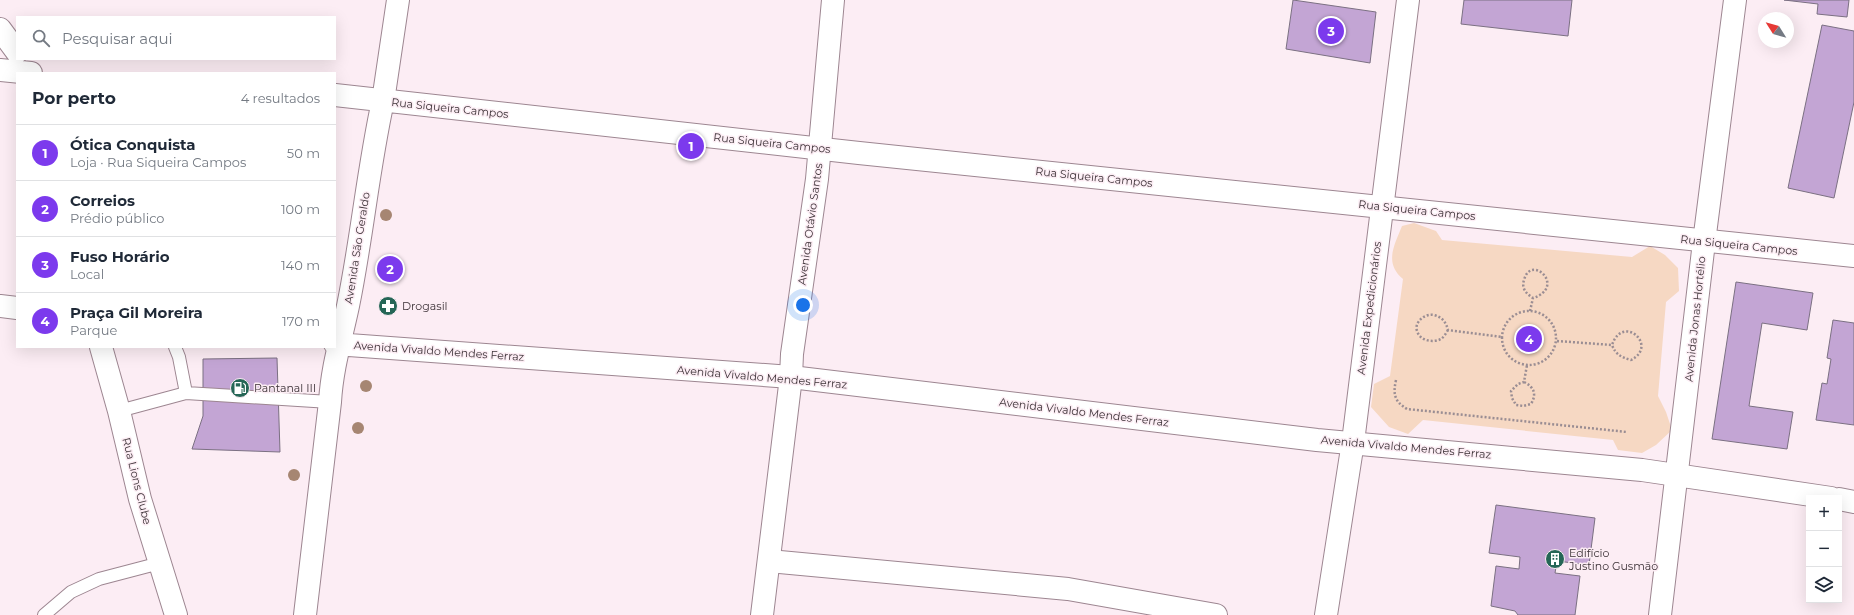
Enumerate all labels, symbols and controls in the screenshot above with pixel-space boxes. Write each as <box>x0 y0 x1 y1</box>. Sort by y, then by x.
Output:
north arrow <box>1758 12 1794 48</box>
search box <box>16 16 336 60</box>
pin: 3 <box>1318 16 1344 46</box>
icon: search <box>30 27 52 49</box>
text: Pesquisar aqui <box>62 29 173 48</box>
text: Por perto <box>32 88 116 108</box>
text: 4 resultados <box>241 90 320 106</box>
street label: Rua Siqueira Campos <box>391 95 510 121</box>
street label: Rua Siqueira Campos <box>713 130 832 156</box>
pin: 1 <box>678 131 704 161</box>
text: Ótica Conquista <box>70 135 196 154</box>
text: 1 <box>42 145 48 161</box>
text: 50 m <box>287 145 320 161</box>
text: Loja · Rua Siqueira Campos <box>70 154 246 170</box>
street label: Avenida Otávio Santos <box>795 161 826 286</box>
street label: Rua Siqueira Campos <box>1035 164 1154 190</box>
text: Correios <box>70 191 135 210</box>
street label: Avenida São Geraldo <box>341 191 373 305</box>
street label: Rua Siqueira Campos <box>1358 197 1477 223</box>
text: 2 <box>41 201 49 217</box>
text: 100 m <box>281 201 320 217</box>
text: Prédio público <box>70 210 165 226</box>
street label: Rua Siqueira Campos <box>1680 232 1799 258</box>
street label: Avenida Expedicionários <box>1354 240 1384 376</box>
text: Fuso Horário <box>70 247 170 266</box>
pin: 2 <box>377 254 403 284</box>
street label: Avenida Jonas Hortélio <box>1681 256 1709 382</box>
text: 3 <box>41 257 49 273</box>
text: 140 m <box>281 257 320 273</box>
text: Local <box>70 266 104 282</box>
pharmacy icon: Drogasil <box>377 295 399 317</box>
your location <box>793 295 813 315</box>
place label: Drogasil <box>402 299 448 313</box>
text: Praça Gil Moreira <box>70 303 203 322</box>
text: 4 <box>41 313 49 329</box>
text: 170 m <box>282 313 320 329</box>
text: Parque <box>70 322 117 338</box>
pin: 4 <box>1516 324 1542 354</box>
street label: Avenida Vivaldo Mendes Ferraz <box>353 338 525 364</box>
street label: Avenida Vivaldo Mendes Ferraz <box>676 363 848 391</box>
fuel station icon: Pantanal III <box>229 377 251 399</box>
place label: Pantanal III <box>254 381 316 395</box>
street label: Avenida Vivaldo Mendes Ferraz <box>998 395 1170 429</box>
street label: Avenida Vivaldo Mendes Ferraz <box>1320 433 1492 461</box>
street label: Rua Lions Clube <box>119 436 155 526</box>
map controls <box>1806 495 1842 603</box>
button: + <box>1806 495 1842 531</box>
button: − <box>1806 531 1842 567</box>
place label: Edifício Justino Gusmão <box>1568 546 1658 573</box>
building icon: Edifício Justino Gusmão <box>1544 548 1566 570</box>
button: layers <box>1806 567 1842 603</box>

